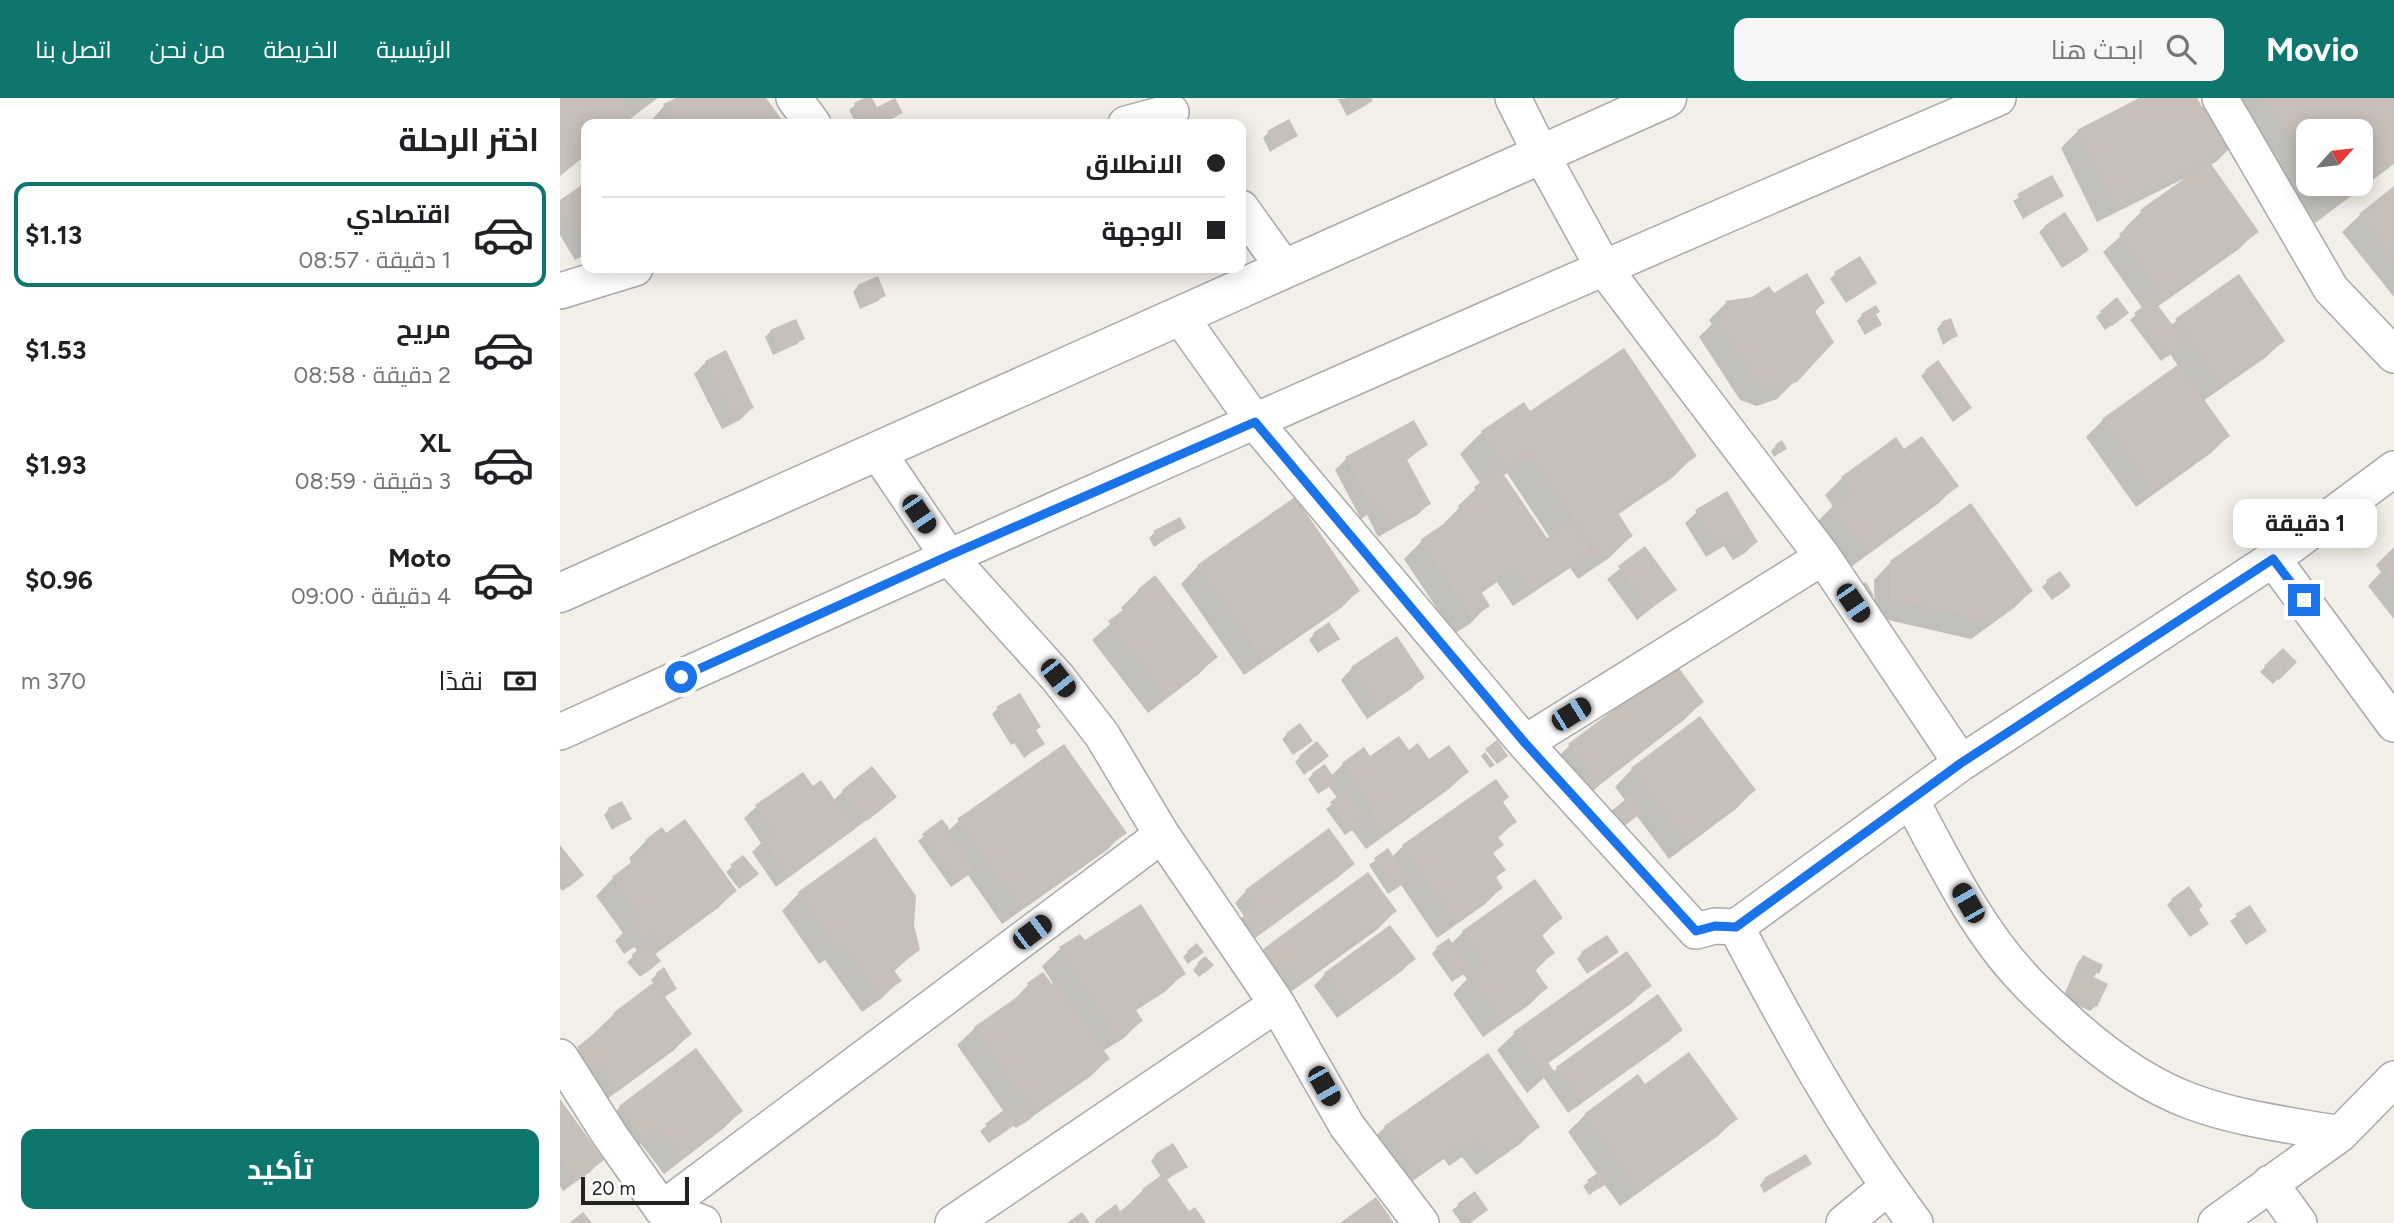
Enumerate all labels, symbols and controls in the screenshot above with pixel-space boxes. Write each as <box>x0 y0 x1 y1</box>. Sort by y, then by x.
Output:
search box <box>1734 18 2224 81</box>
icon: search <box>2162 30 2200 68</box>
text: Movio <box>2266 30 2359 69</box>
text: ابحث هنا <box>2051 34 2144 66</box>
text: اتصل بنا <box>35 35 112 64</box>
text: من نحن <box>150 35 225 64</box>
text: الخريطة <box>263 35 338 64</box>
text: الرئيسية <box>376 35 452 64</box>
north arrow <box>2296 119 2373 196</box>
map controls <box>2296 119 2373 196</box>
text: اختر الرحلة <box>398 121 539 159</box>
text: الانطلاق <box>1085 148 1183 180</box>
text: اقتصادي <box>346 198 451 230</box>
icon: car <box>472 203 535 266</box>
text: الوجهة <box>1102 215 1183 247</box>
text: $1.13 <box>25 219 82 251</box>
text: 1 دقيقة · 08:57 <box>299 246 451 274</box>
text: مريح <box>396 313 451 345</box>
icon: car <box>472 318 535 381</box>
text: $1.53 <box>25 334 86 366</box>
text: 2 دقيقة · 08:58 <box>293 361 451 389</box>
text: XL <box>419 427 451 459</box>
icon: car <box>472 433 535 496</box>
text: $1.93 <box>25 449 86 481</box>
text: 3 دقيقة · 08:59 <box>295 467 451 495</box>
car <box>899 491 940 537</box>
callout: 1 دقيقة <box>2232 498 2376 547</box>
text: 1 دقيقة <box>2265 509 2345 537</box>
text: Moto <box>388 542 451 574</box>
icon: car <box>472 548 535 611</box>
text: $0.96 <box>25 564 93 596</box>
car <box>1833 580 1874 626</box>
text: 4 دقيقة · 09:00 <box>291 582 451 610</box>
route end <box>2288 584 2320 616</box>
car <box>1037 655 1080 701</box>
route start <box>665 661 697 693</box>
icon: cash <box>501 662 539 700</box>
text: نقدًا <box>439 665 483 697</box>
text: 370 m <box>21 667 86 695</box>
car <box>1548 694 1595 734</box>
car <box>1949 880 1988 926</box>
car <box>1009 911 1056 953</box>
car <box>1305 1063 1344 1109</box>
button: تأكيد <box>21 1129 539 1209</box>
scale bar <box>581 1174 690 1206</box>
text: 20 m <box>592 1177 636 1200</box>

